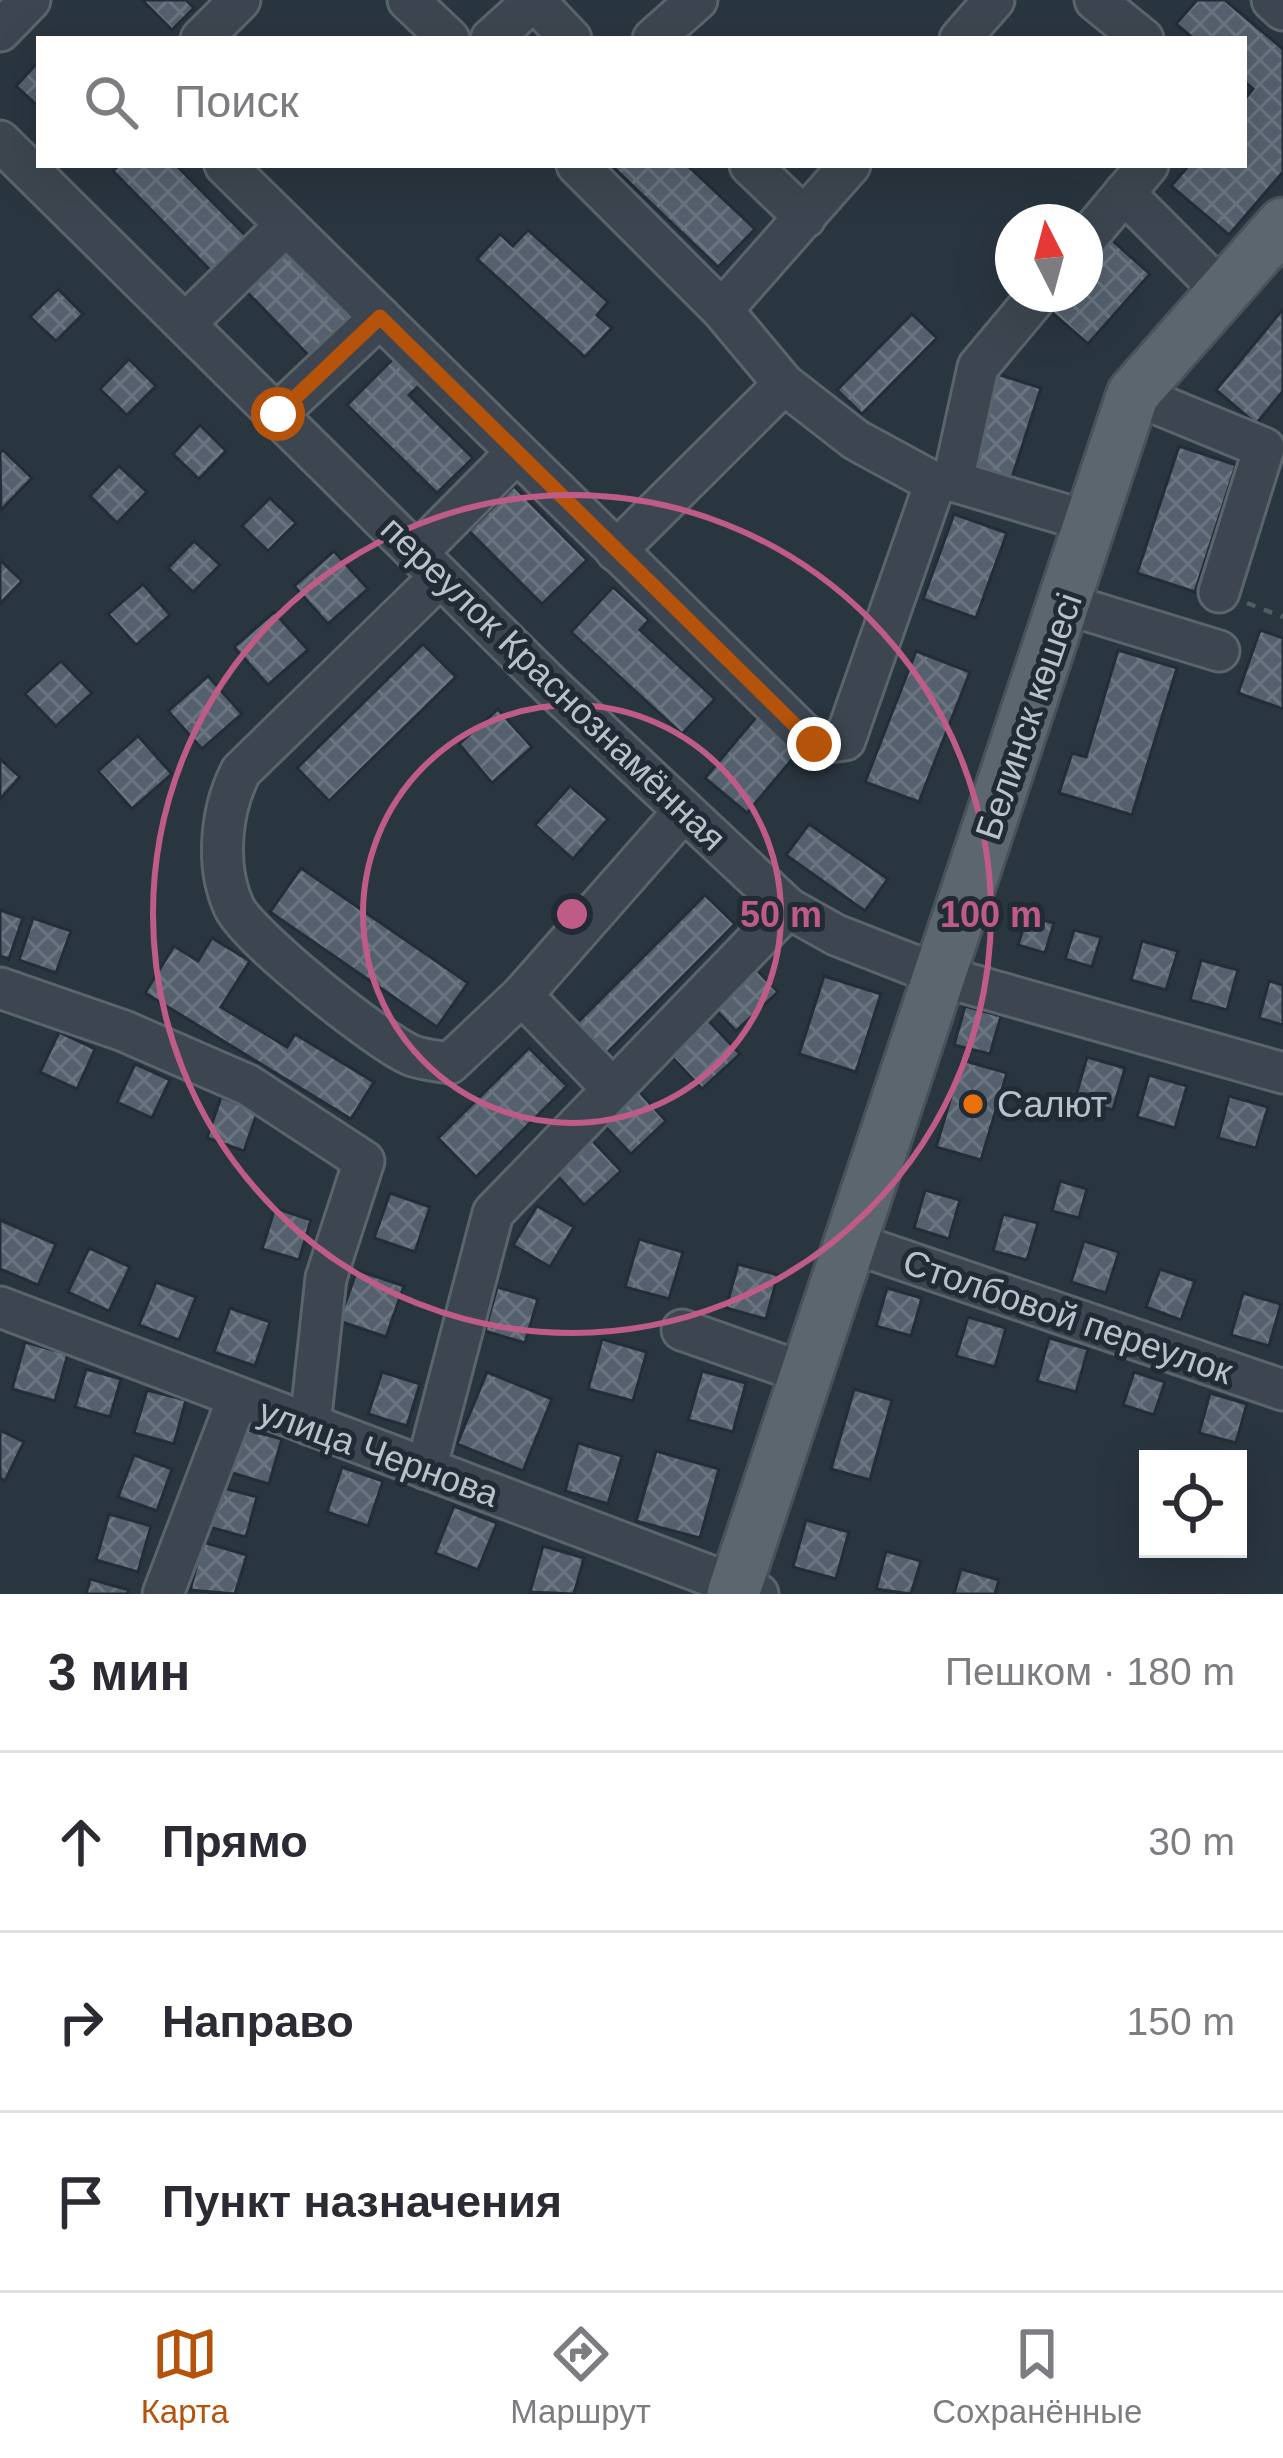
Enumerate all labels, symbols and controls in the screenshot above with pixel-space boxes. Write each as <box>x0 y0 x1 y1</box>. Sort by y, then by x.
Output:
search box <box>36 36 1247 168</box>
icon: search <box>78 69 144 135</box>
text: Поиск <box>174 76 299 127</box>
north arrow <box>995 204 1103 312</box>
route start <box>251 387 305 441</box>
street label: переулок Краснознамённая <box>373 508 734 859</box>
street label: Белинск көшесі <box>967 588 1090 845</box>
route end <box>787 717 841 771</box>
centre of rings <box>551 893 593 935</box>
text: 50 m <box>740 894 822 935</box>
text: 100 m <box>940 894 1042 935</box>
place label: Салют <box>997 1084 1107 1125</box>
marker: Салют <box>960 1091 986 1117</box>
street label: Столбовой переулок <box>898 1241 1238 1392</box>
street label: улица Чернова <box>254 1390 505 1515</box>
map controls <box>1139 1450 1247 1558</box>
button: locate <box>1139 1450 1247 1558</box>
text: 3 мин <box>48 1644 190 1701</box>
text: Пешком · 180 m <box>945 1650 1235 1693</box>
icon: ahead <box>48 1809 114 1875</box>
text: Прямо <box>162 1816 308 1867</box>
text: 30 m <box>1148 1820 1235 1863</box>
icon: right <box>48 1989 114 2055</box>
text: Направо <box>162 1996 354 2047</box>
text: 150 m <box>1127 2000 1235 2043</box>
icon: arrive <box>48 2169 114 2235</box>
text: Пункт назначения <box>162 2176 562 2227</box>
tab: Карта <box>141 2321 229 2431</box>
tab: Маршрут <box>510 2321 651 2431</box>
tab: Сохранённые <box>932 2321 1142 2431</box>

